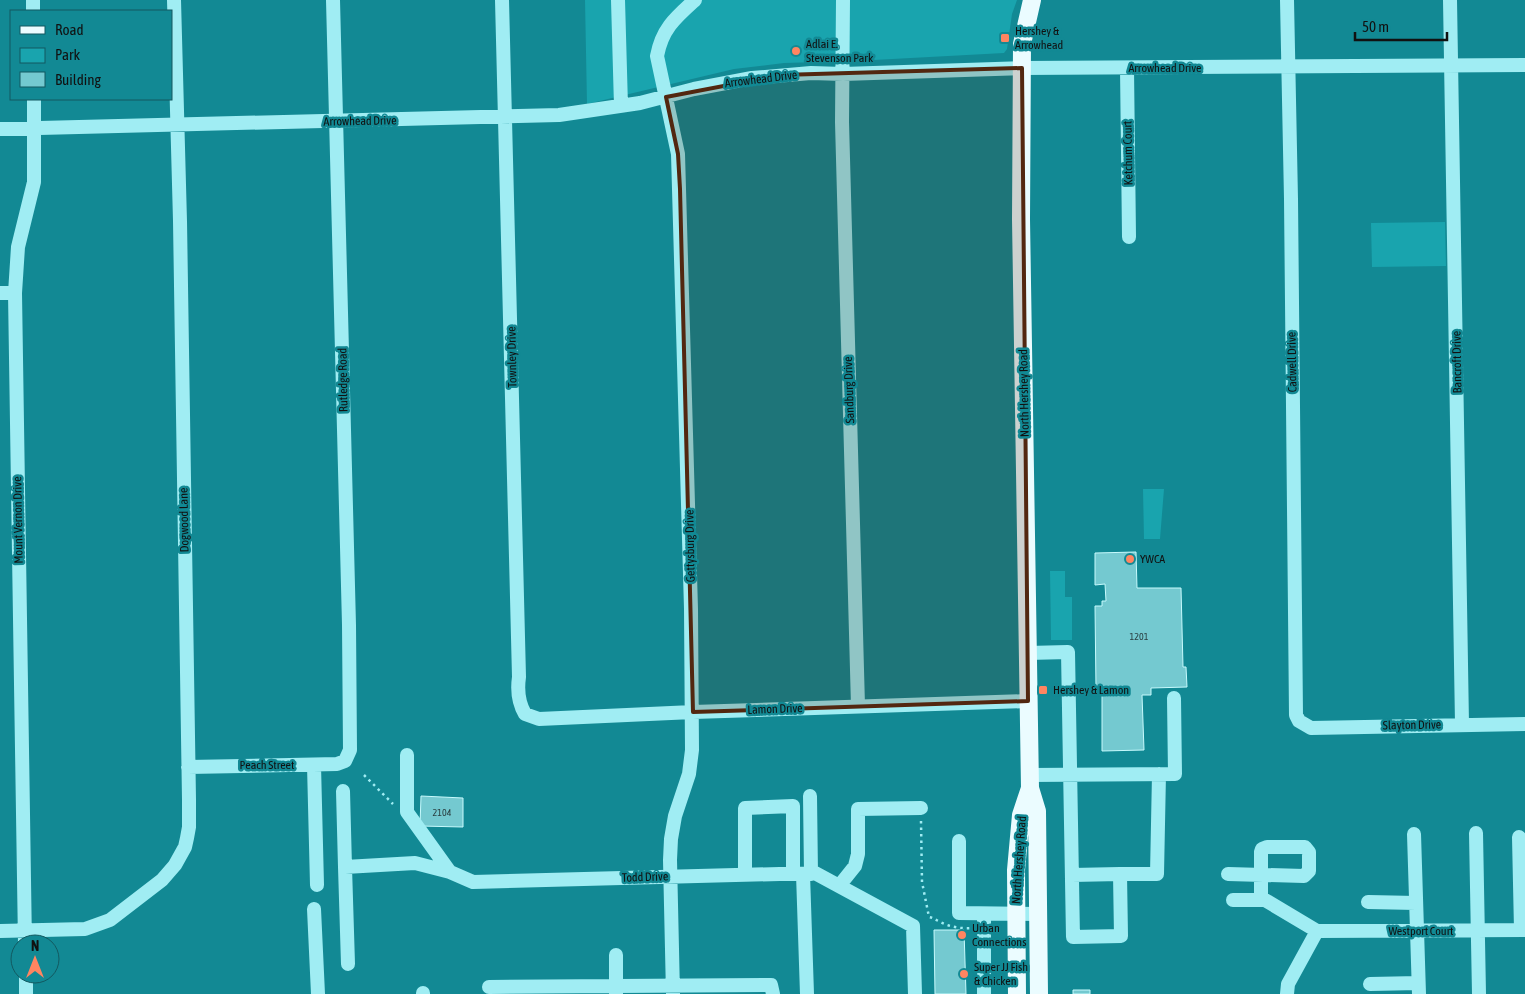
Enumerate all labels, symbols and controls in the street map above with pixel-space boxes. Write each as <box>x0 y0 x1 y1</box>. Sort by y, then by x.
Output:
legend <box>10 10 172 100</box>
scale bar <box>1355 10 1448 42</box>
text: 50 m <box>1362 18 1389 35</box>
text: Road <box>55 21 84 38</box>
place label: Hershey & Arrowhead <box>1015 24 1063 52</box>
marker: Hershey & Arrowhead <box>999 32 1011 44</box>
place label: Adlai E. Stevenson Park <box>806 37 874 65</box>
marker: Adlai E. Stevenson Park <box>790 45 802 57</box>
text: Park <box>55 46 80 63</box>
street label: Arrowhead Drive <box>1128 61 1202 75</box>
street label: Arrowhead Drive <box>724 68 798 90</box>
text: Building <box>55 71 101 88</box>
street label: Arrowhead Drive <box>323 113 397 129</box>
street label: Ketchum Court <box>1120 120 1136 185</box>
street label: Townley Drive <box>504 326 520 388</box>
street label: Bancroft Drive <box>1449 331 1465 393</box>
street label: Cadwell Drive <box>1284 332 1300 392</box>
street label: Rutledge Road <box>335 348 351 412</box>
street label: North Hershey Road <box>1016 349 1032 437</box>
street label: Sandburg Drive <box>841 356 857 424</box>
street label: Mount Vernon Drive <box>10 476 26 564</box>
street label: Dogwood Lane <box>176 488 192 552</box>
street label: Gettysburg Drive <box>682 510 698 582</box>
place label: YWCA <box>1140 552 1165 566</box>
marker: YWCA <box>1124 553 1136 565</box>
house number: 1201 <box>1130 631 1149 642</box>
place label: Hershey & Lamon <box>1053 683 1129 697</box>
marker: Hershey & Lamon <box>1037 684 1049 696</box>
street label: Lamon Drive <box>747 701 803 717</box>
street label: Slayton Drive <box>1383 717 1441 733</box>
street label: Peach Street <box>239 758 295 772</box>
house number: 2104 <box>433 807 452 818</box>
street label: North Hershey Road <box>1009 816 1029 904</box>
street label: Todd Drive <box>622 869 668 885</box>
place label: Urban Connections <box>972 921 1026 949</box>
street label: Westport Court <box>1388 924 1454 938</box>
marker: Urban Connections <box>956 929 968 941</box>
north arrow <box>10 934 60 984</box>
text: N <box>31 938 39 954</box>
place label: Super JJ Fish & Chicken <box>974 960 1028 988</box>
marker: Super JJ Fish & Chicken <box>958 968 970 980</box>

